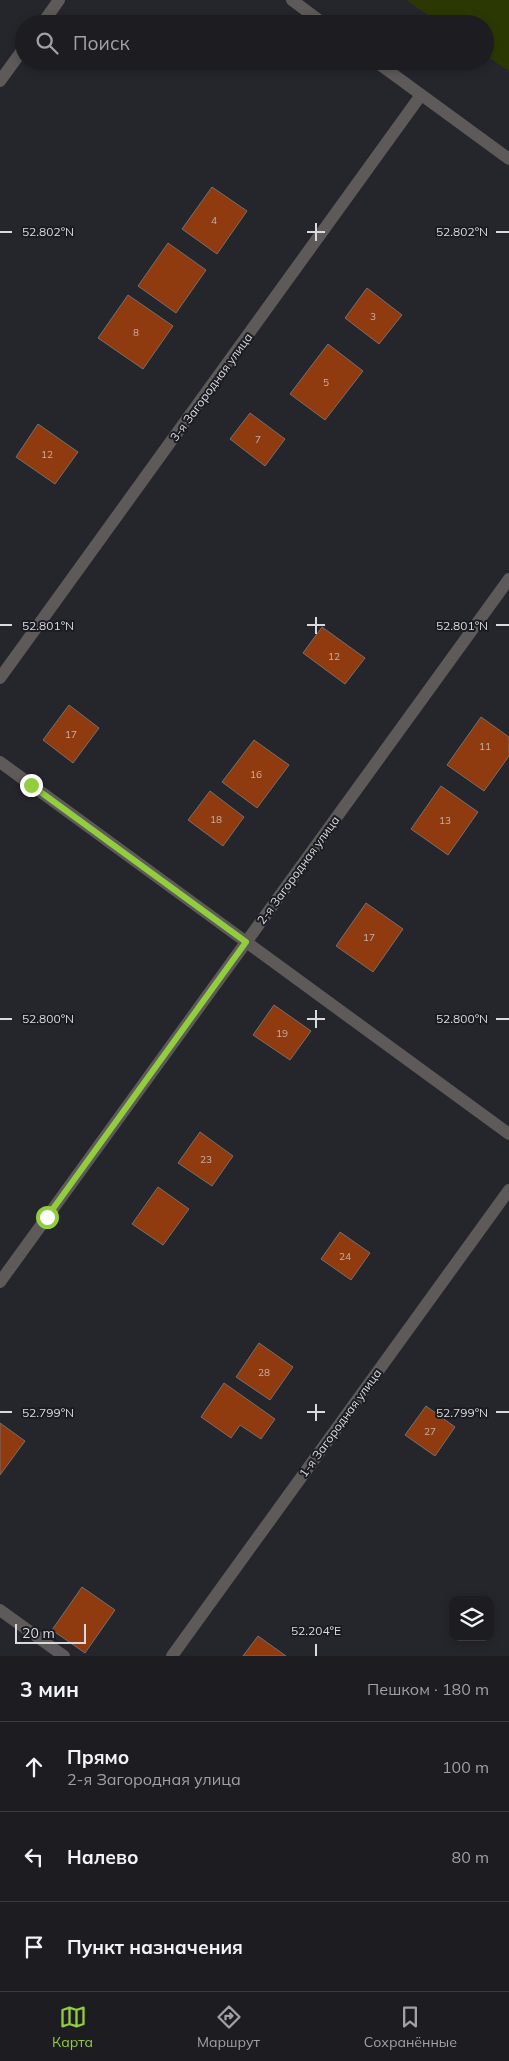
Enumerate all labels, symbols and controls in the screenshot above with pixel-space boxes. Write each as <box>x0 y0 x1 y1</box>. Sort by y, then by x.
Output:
search box <box>15 15 494 70</box>
icon: search <box>33 29 61 57</box>
text: Поиск <box>73 31 130 55</box>
house number: 4 <box>211 214 217 227</box>
text: 52.802°N <box>22 224 74 239</box>
text: 52.802°N <box>436 224 488 239</box>
house number: 3 <box>370 310 376 323</box>
house number: 8 <box>133 326 139 339</box>
street label: 3-я Загородная улица <box>167 330 255 444</box>
house number: 5 <box>323 376 329 389</box>
house number: 7 <box>255 433 261 446</box>
house number: 12 <box>41 448 53 461</box>
text: 52.801°N <box>22 618 74 633</box>
text: 52.801°N <box>436 618 488 633</box>
house number: 12 <box>328 650 340 663</box>
house number: 17 <box>65 728 77 741</box>
house number: 11 <box>479 740 491 753</box>
house number: 16 <box>250 768 262 781</box>
route end <box>20 774 43 797</box>
house number: 18 <box>210 813 222 826</box>
street label: 2-я Загородная улица <box>254 813 342 927</box>
house number: 13 <box>439 814 451 827</box>
house number: 17 <box>363 931 375 944</box>
text: 52.800°N <box>22 1011 74 1026</box>
text: 52.800°N <box>436 1011 488 1026</box>
house number: 19 <box>276 1027 288 1040</box>
house number: 23 <box>200 1153 212 1166</box>
route start <box>36 1206 59 1229</box>
house number: 24 <box>339 1250 351 1263</box>
house number: 28 <box>258 1366 270 1379</box>
street label: 1-я Загородная улица <box>296 1366 384 1480</box>
text: 52.799°N <box>22 1405 74 1420</box>
text: 52.799°N <box>436 1405 488 1420</box>
house number: 27 <box>424 1425 436 1438</box>
map controls <box>449 1596 494 1641</box>
button: layers <box>449 1596 494 1641</box>
scale bar <box>15 1621 86 1644</box>
text: 52.204°E <box>291 1623 341 1638</box>
text: 20 m <box>22 1624 55 1642</box>
text: 3 мин <box>20 1676 79 1702</box>
text: Пешком · 180 m <box>367 1679 489 1699</box>
text: Прямо <box>67 1745 129 1769</box>
icon: ahead <box>20 1753 48 1781</box>
text: 100 m <box>442 1757 489 1777</box>
text: 2-я Загородная улица <box>67 1769 241 1789</box>
icon: left <box>20 1843 48 1871</box>
text: Налево <box>67 1845 139 1869</box>
text: 80 m <box>452 1847 489 1867</box>
icon: arrive <box>20 1933 48 1961</box>
text: Пункт назначения <box>67 1935 243 1959</box>
tab: Карта <box>52 2003 93 2051</box>
tab: Маршрут <box>197 2003 260 2051</box>
tab: Сохранённые <box>364 2003 457 2051</box>

